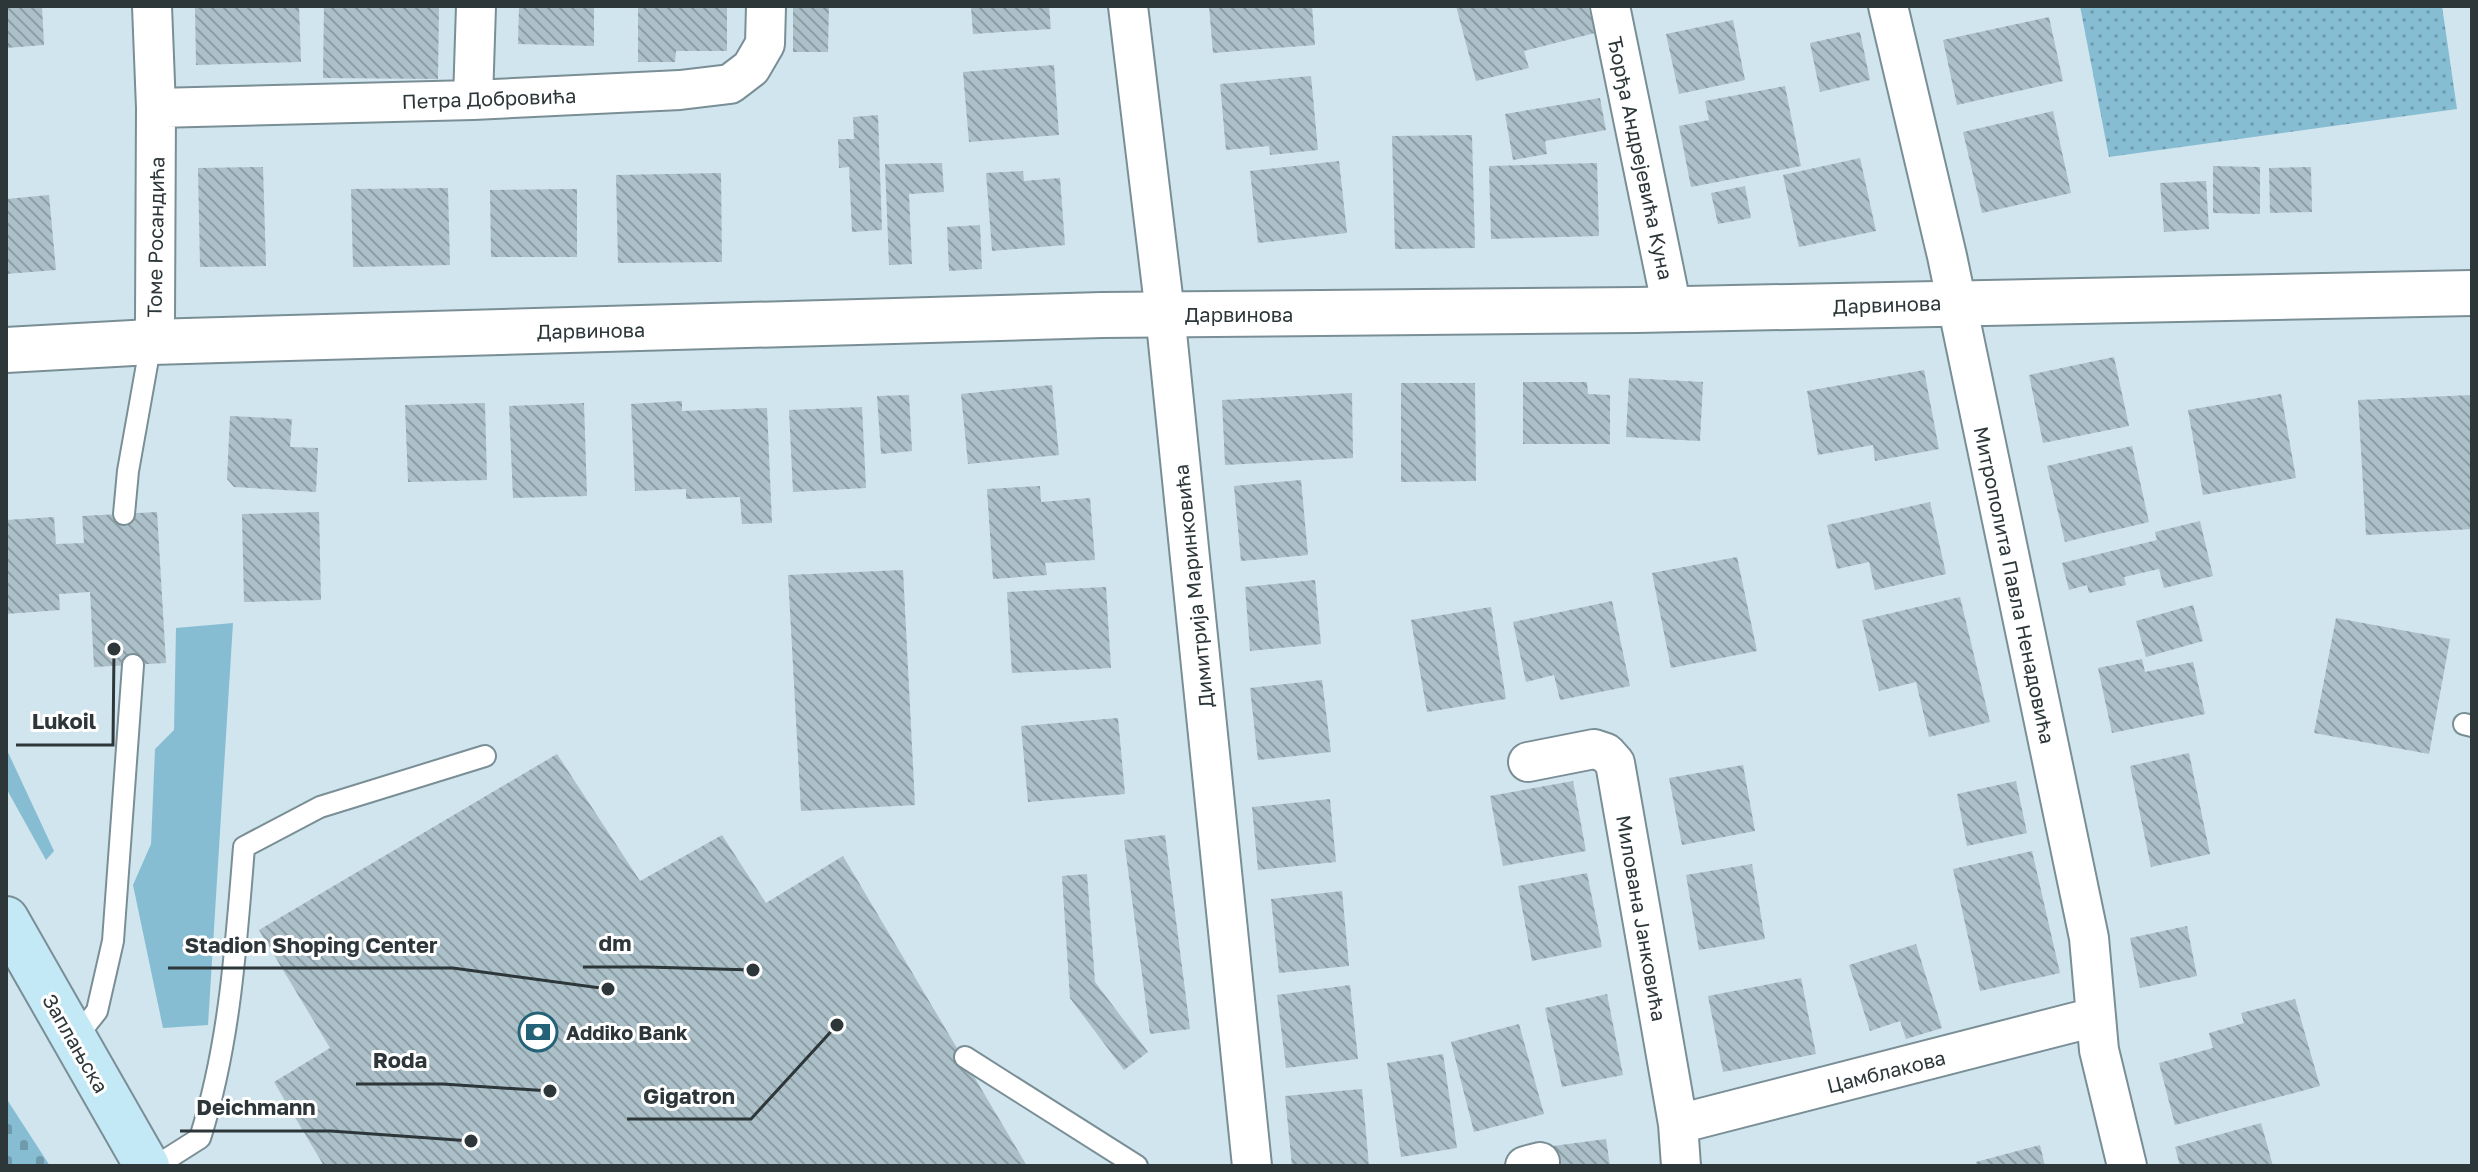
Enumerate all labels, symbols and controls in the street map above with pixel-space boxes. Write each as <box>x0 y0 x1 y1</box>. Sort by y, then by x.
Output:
street label: Ђорђа Андрејевића Куна <box>1603 34 1679 282</box>
street label: Петра Добровића <box>401 83 577 113</box>
street label: Томе Росандића <box>142 156 168 318</box>
street label: Дарвинова <box>1832 290 1942 318</box>
street label: Дарвинова <box>1185 302 1293 326</box>
street label: Дарвинова <box>537 317 645 343</box>
street label: Митрополита Павла Ненадовића <box>1970 424 2060 746</box>
street label: Димитрија Маринковића <box>1168 463 1218 709</box>
callout: Lukoil <box>16 699 113 745</box>
text: Lukoil <box>32 707 96 734</box>
street label: Милована Јанковића <box>1612 813 1672 1023</box>
callout: dm <box>583 921 647 967</box>
callout: Stadion Shoping Center <box>168 922 453 968</box>
text: dm <box>599 929 631 956</box>
text: Stadion Shoping Center <box>184 931 438 958</box>
street label: Заплањска <box>38 989 114 1097</box>
bank icon: Addiko Bank <box>517 1011 559 1053</box>
place label: Addiko Bank <box>566 1020 688 1044</box>
callout: Roda <box>356 1038 443 1084</box>
street label: Цамблакова <box>1824 1045 1948 1097</box>
text: Roda <box>373 1046 427 1073</box>
callout: Gigatron <box>627 1073 751 1119</box>
text: Gigatron <box>643 1082 735 1109</box>
callout: Deichmann <box>180 1085 331 1131</box>
text: Deichmann <box>196 1093 316 1120</box>

